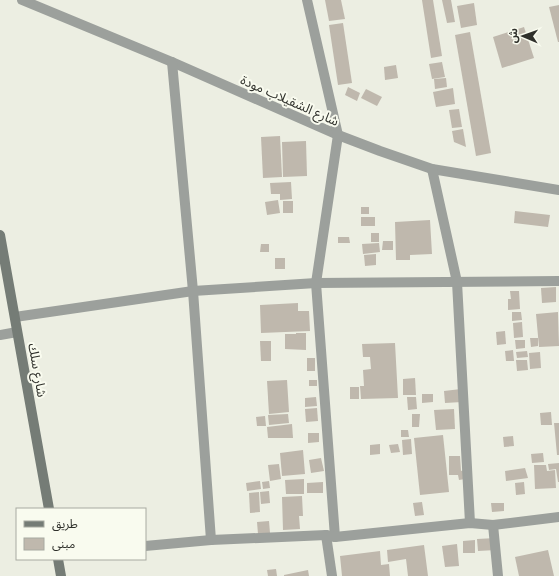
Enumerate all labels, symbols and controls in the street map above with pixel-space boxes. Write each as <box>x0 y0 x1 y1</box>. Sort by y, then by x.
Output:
north arrow <box>503 16 543 56</box>
text: ش <box>506 28 520 43</box>
street label: شارع الشقيلاب مودة <box>237 71 342 132</box>
street label: شارع سلك <box>22 342 51 399</box>
legend <box>16 508 146 560</box>
text: طريق <box>52 516 78 532</box>
text: مبنى <box>52 536 75 551</box>

